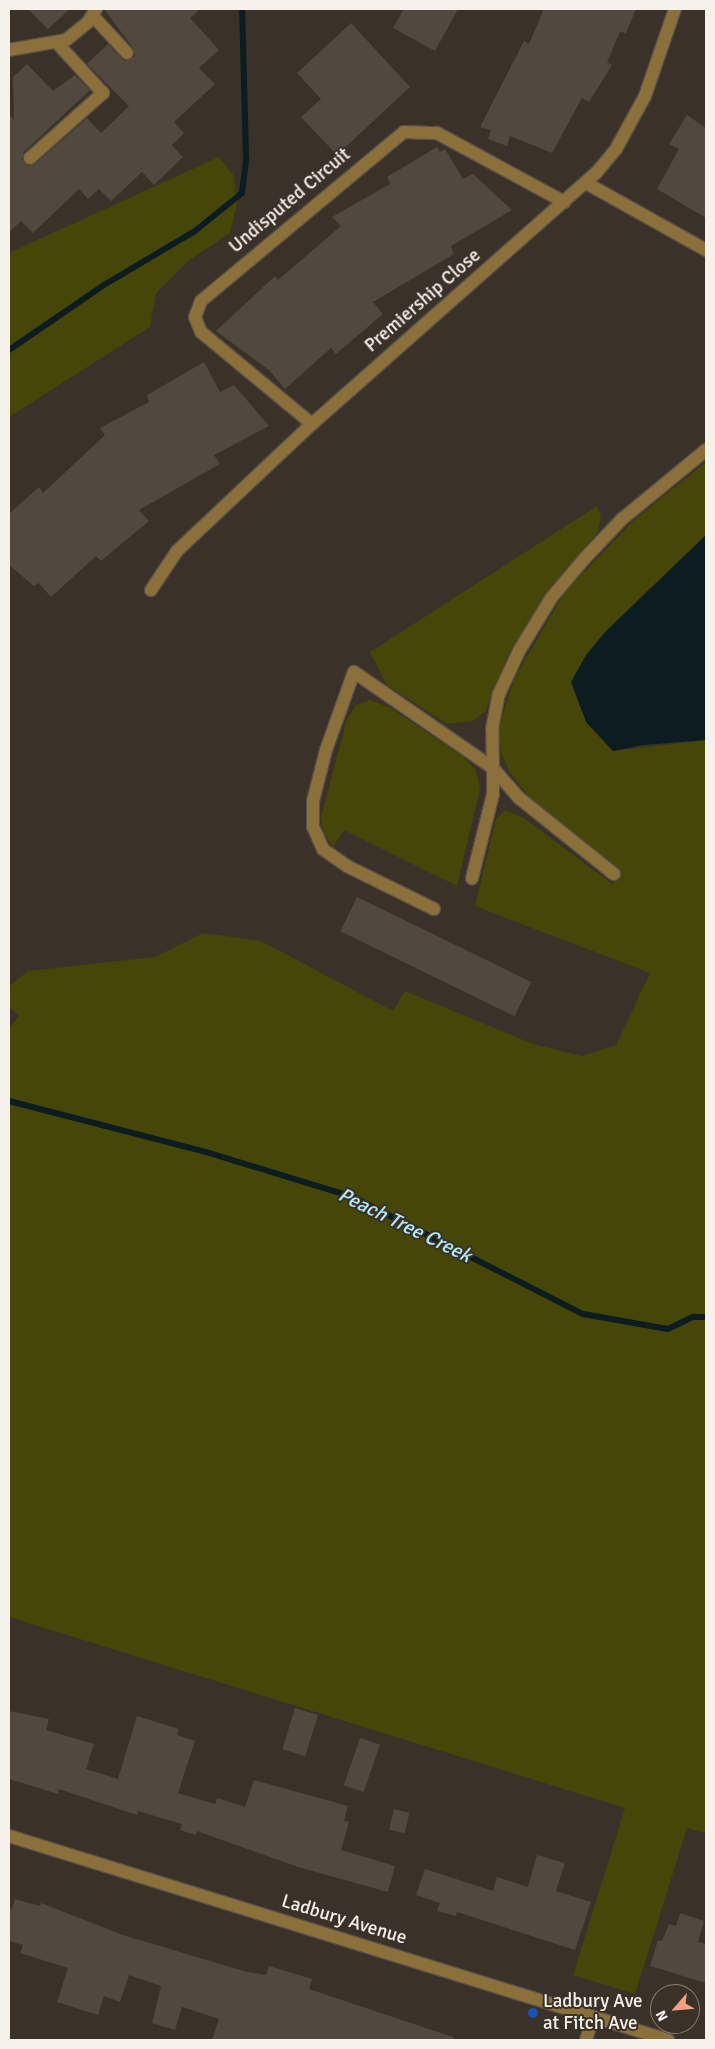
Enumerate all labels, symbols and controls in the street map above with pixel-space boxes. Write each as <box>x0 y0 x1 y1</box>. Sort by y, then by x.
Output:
street label: Undisputed Circuit <box>225 144 355 258</box>
street label: Premiership Close <box>360 244 486 358</box>
water label: Peach Tree Creek <box>335 1182 475 1268</box>
street label: Ladbury Avenue <box>279 1890 409 1950</box>
north arrow <box>650 1984 700 2034</box>
place label: Ladbury Ave at Fitch Ave <box>543 1991 643 2035</box>
marker: Ladbury Ave at Fitch Ave <box>527 2007 539 2019</box>
text: N <box>652 2007 672 2024</box>

